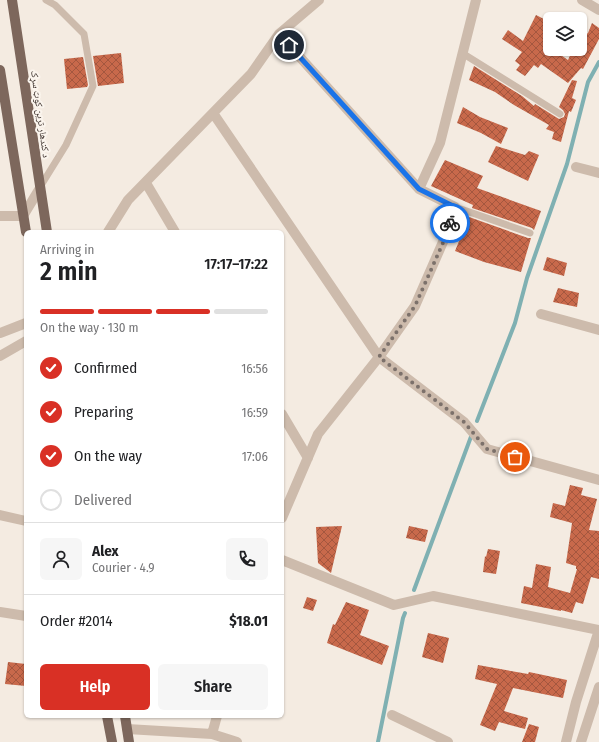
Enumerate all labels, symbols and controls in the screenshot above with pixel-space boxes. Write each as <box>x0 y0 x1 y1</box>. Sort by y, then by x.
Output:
map controls <box>543 12 587 56</box>
button: layers <box>543 12 587 56</box>
pin <box>272 28 306 62</box>
icon: home <box>278 34 300 56</box>
street label: د کندهار ترين کوټ سړک <box>28 70 52 159</box>
courier <box>430 203 470 243</box>
icon: bike <box>439 212 461 234</box>
text: Arriving in <box>40 242 94 257</box>
text: 17:17–17:22 <box>204 255 268 273</box>
text: 2 min <box>40 256 98 287</box>
text: On the way · 130 m <box>40 320 139 335</box>
icon: check <box>40 357 62 379</box>
text: Confirmed <box>74 359 137 377</box>
text: 16:56 <box>241 361 268 376</box>
icon: check <box>40 401 62 423</box>
text: Preparing <box>74 403 133 421</box>
text: 16:59 <box>242 405 268 420</box>
pin <box>498 440 532 474</box>
icon: check <box>40 445 62 467</box>
icon: bag <box>504 446 526 468</box>
text: On the way <box>74 447 142 465</box>
text: 17:06 <box>242 449 268 464</box>
text: Delivered <box>74 491 132 509</box>
button: person <box>40 538 82 580</box>
button: phone <box>226 538 268 580</box>
text: Alex <box>92 542 119 560</box>
text: Courier · 4.9 <box>92 560 155 575</box>
text: Order #2014 <box>40 612 113 630</box>
text: $18.01 <box>229 612 268 630</box>
button: Help <box>40 664 150 710</box>
button: Share <box>158 664 268 710</box>

